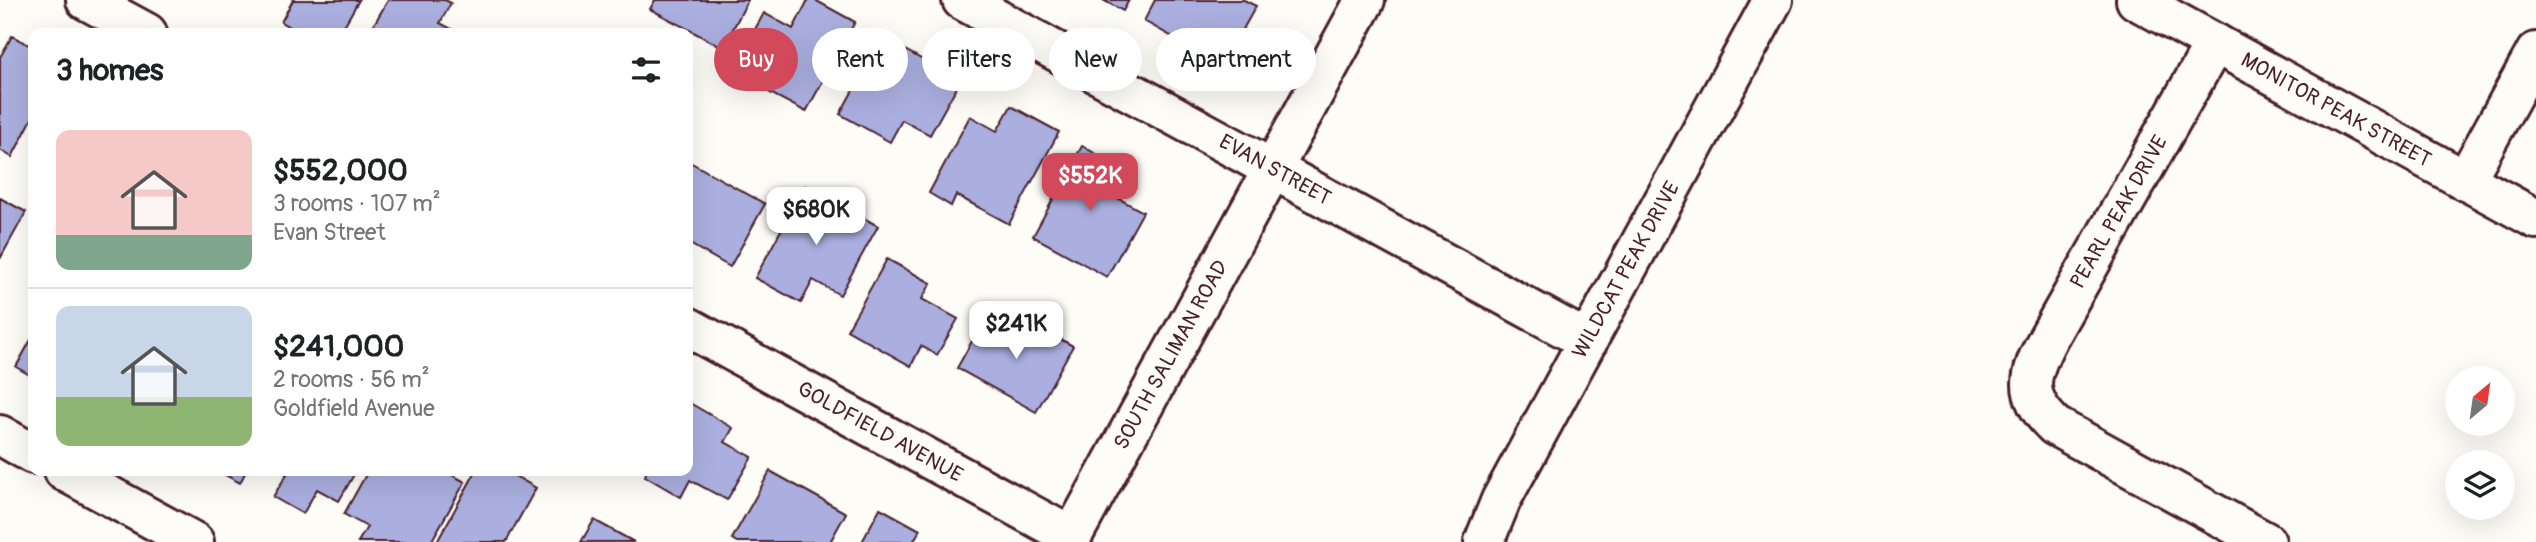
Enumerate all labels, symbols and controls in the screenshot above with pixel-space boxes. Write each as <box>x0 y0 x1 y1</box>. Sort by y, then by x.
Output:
chip: Buy <box>714 28 798 91</box>
chip: Rent <box>812 28 908 91</box>
chip: Filters <box>922 28 1035 91</box>
chip: New <box>1049 28 1142 91</box>
chip: Apartment <box>1156 28 1316 91</box>
street label: MONITOR PEAK STREET <box>2236 47 2436 174</box>
icon: filters <box>627 51 665 89</box>
text: 3 homes <box>56 52 163 89</box>
street label: EVAN STREET <box>1214 128 1336 212</box>
street label: PEARL PEAK DRIVE <box>2064 130 2174 294</box>
text: $552,000 <box>273 152 408 189</box>
pin: $552K <box>1041 154 1139 213</box>
icon: home <box>112 158 196 242</box>
text: $552K <box>1058 161 1122 190</box>
street label: WILDCAT PEAK DRIVE <box>1566 177 1686 363</box>
pin: $680K <box>767 188 865 247</box>
text: 3 rooms · 107 m² <box>273 189 441 218</box>
text: $680K <box>782 195 850 224</box>
text: Evan Street <box>273 218 386 247</box>
street label: SOUTH SALIMAN ROAD <box>1108 256 1234 454</box>
pin: $241K <box>967 302 1065 361</box>
text: $241K <box>985 309 1047 338</box>
text: $241,000 <box>273 328 404 365</box>
icon: home <box>112 334 196 418</box>
text: 2 rooms · 56 m² <box>273 365 430 394</box>
north arrow <box>2445 366 2515 436</box>
map controls <box>2445 366 2515 520</box>
street label: GOLDFIELD AVENUE <box>792 375 968 489</box>
text: Goldfield Avenue <box>273 394 435 423</box>
button: layers <box>2445 450 2515 520</box>

